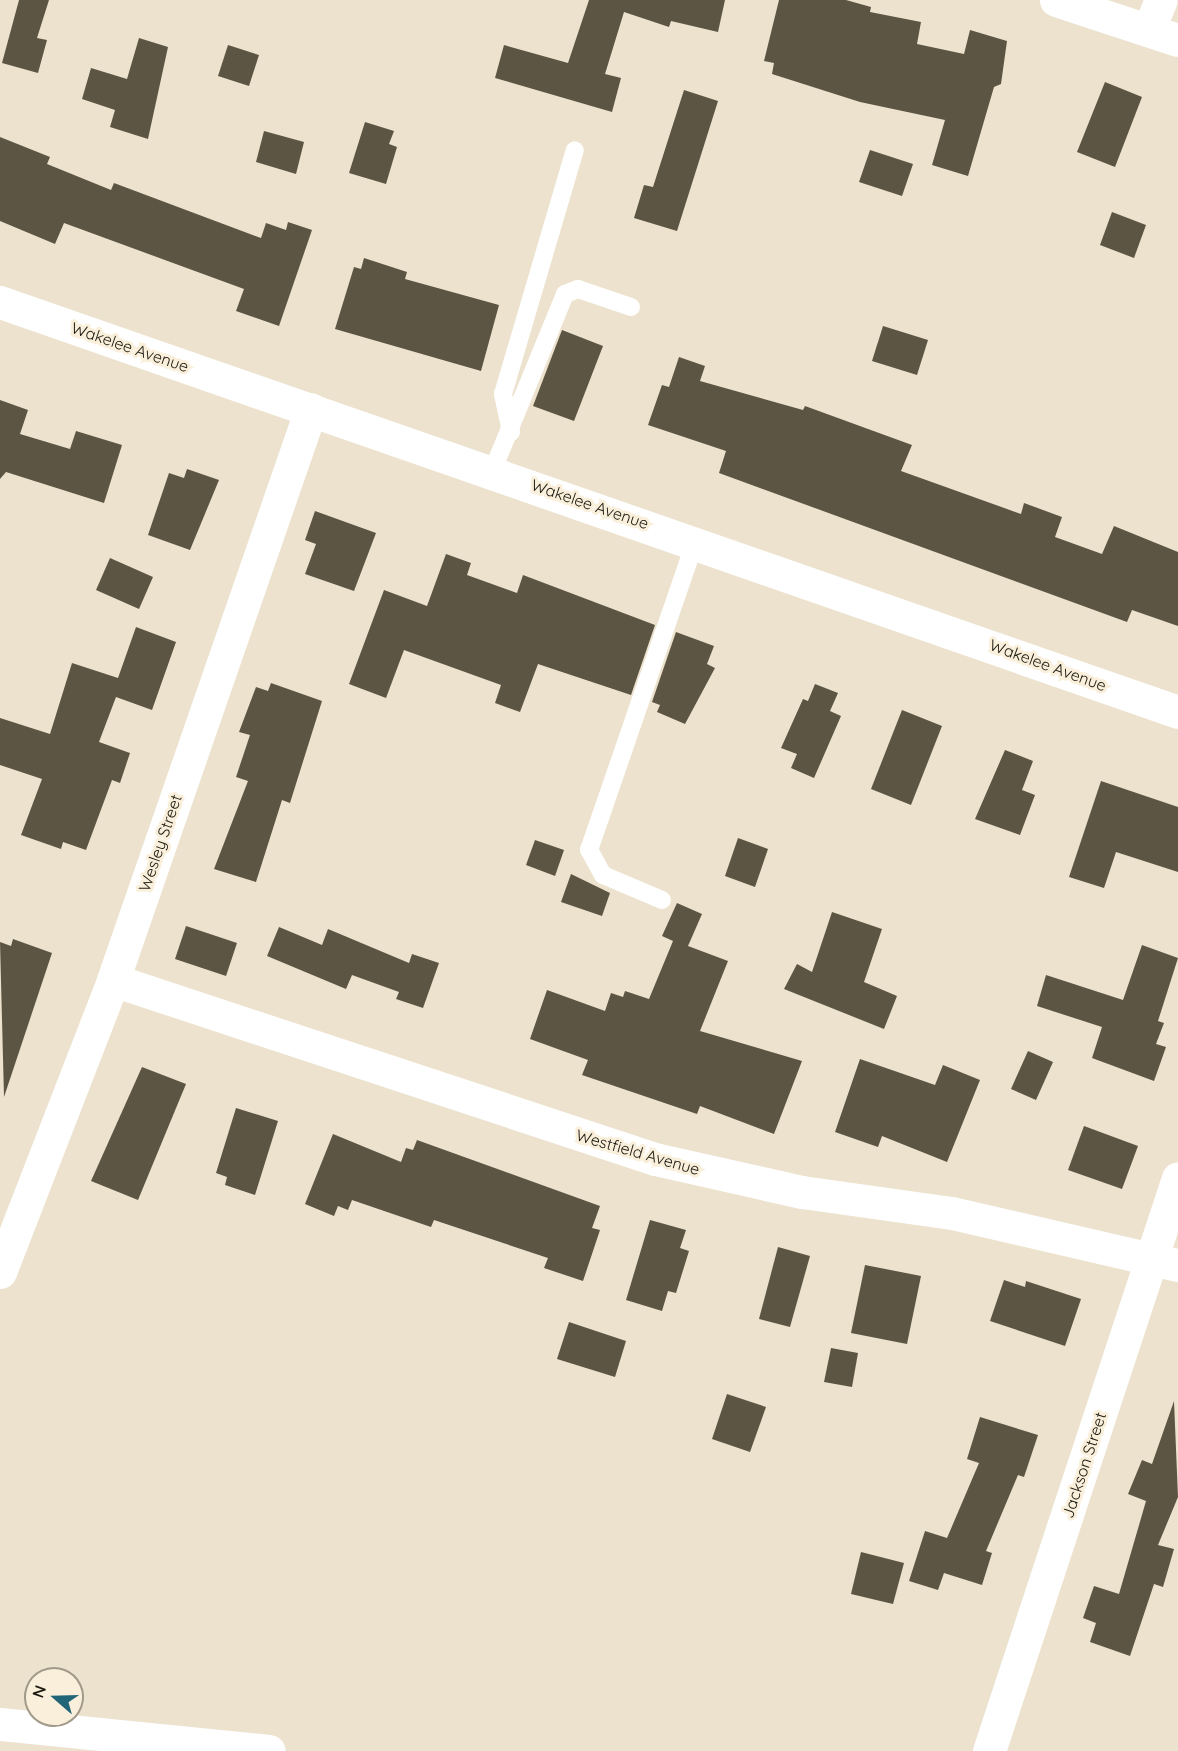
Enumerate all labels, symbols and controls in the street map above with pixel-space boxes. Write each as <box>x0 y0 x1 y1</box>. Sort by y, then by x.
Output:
street label: Wakelee Avenue <box>69 318 191 376</box>
street label: Wakelee Avenue <box>529 475 651 533</box>
street label: Wakelee Avenue <box>987 635 1109 695</box>
street label: Wesley Street <box>134 792 186 894</box>
street label: Westfield Avenue <box>574 1125 702 1179</box>
street label: Jackson Street <box>1058 1410 1110 1520</box>
north arrow <box>24 1667 84 1727</box>
text: N <box>28 1683 50 1700</box>

